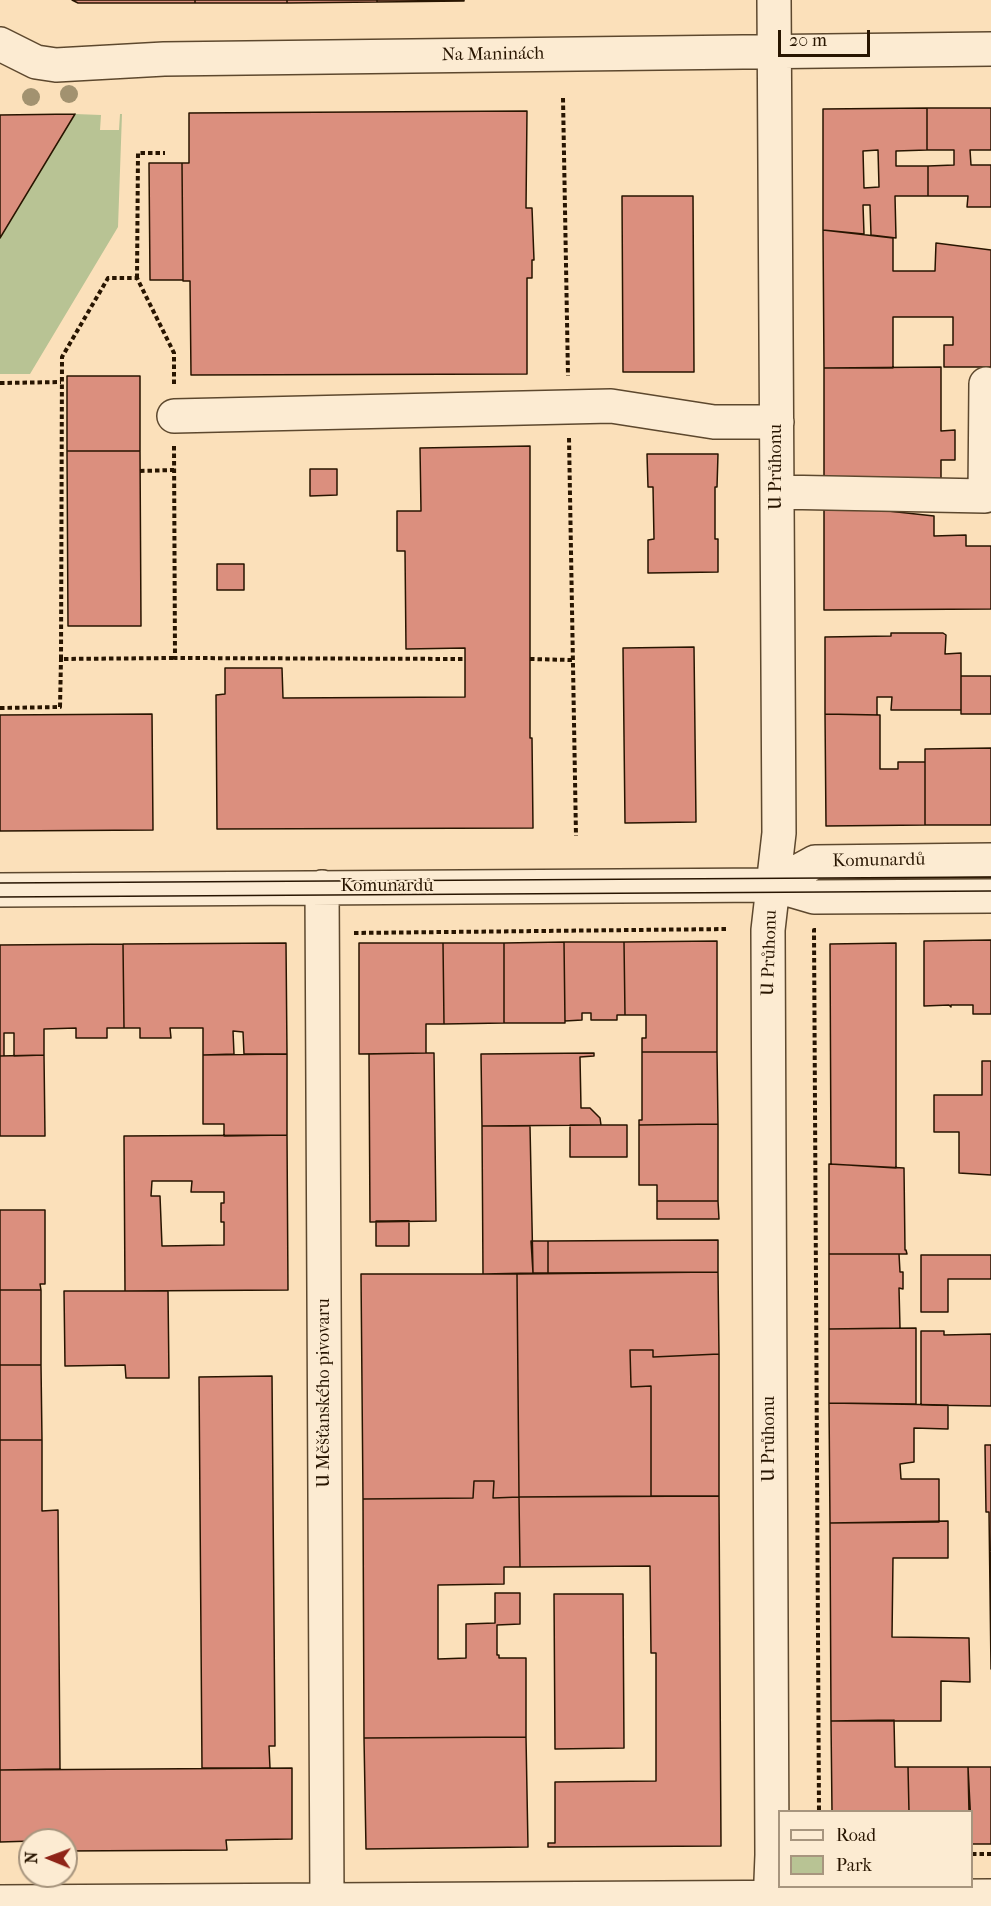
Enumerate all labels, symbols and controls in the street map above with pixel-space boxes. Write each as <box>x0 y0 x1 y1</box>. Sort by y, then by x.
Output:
scale bar <box>781 18 872 56</box>
text: 20 m <box>789 30 827 51</box>
street label: Na Maninách <box>441 43 545 67</box>
street label: U Průhonu <box>766 424 788 510</box>
street label: Komunardů <box>832 849 926 873</box>
street label: Komunardů <box>341 876 433 898</box>
street label: U Průhonu <box>758 910 782 996</box>
street label: U Měšťanského pivovaru <box>314 1298 336 1488</box>
street label: U Průhonu <box>759 1396 781 1482</box>
legend <box>778 1810 973 1888</box>
text: Road <box>836 1825 876 1846</box>
north arrow <box>18 1828 78 1888</box>
text: N <box>22 1851 41 1864</box>
text: Park <box>836 1855 872 1876</box>

